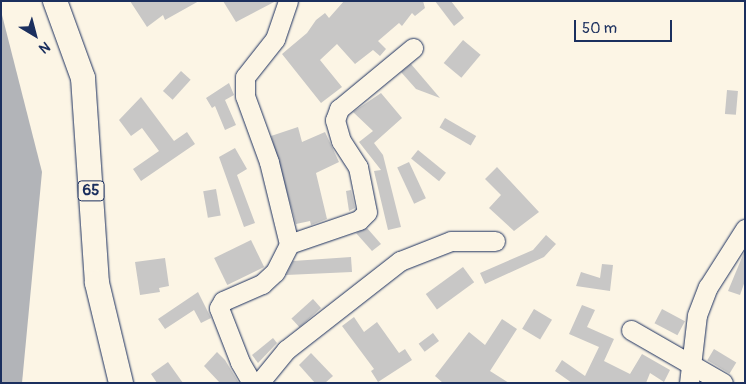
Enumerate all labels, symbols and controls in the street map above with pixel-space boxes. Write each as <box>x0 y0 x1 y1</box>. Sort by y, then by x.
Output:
north arrow <box>10 10 60 60</box>
scale bar <box>576 10 674 42</box>
text: 50 m <box>582 19 617 38</box>
text: N <box>35 38 53 57</box>
road number: 65 <box>77 178 105 204</box>

